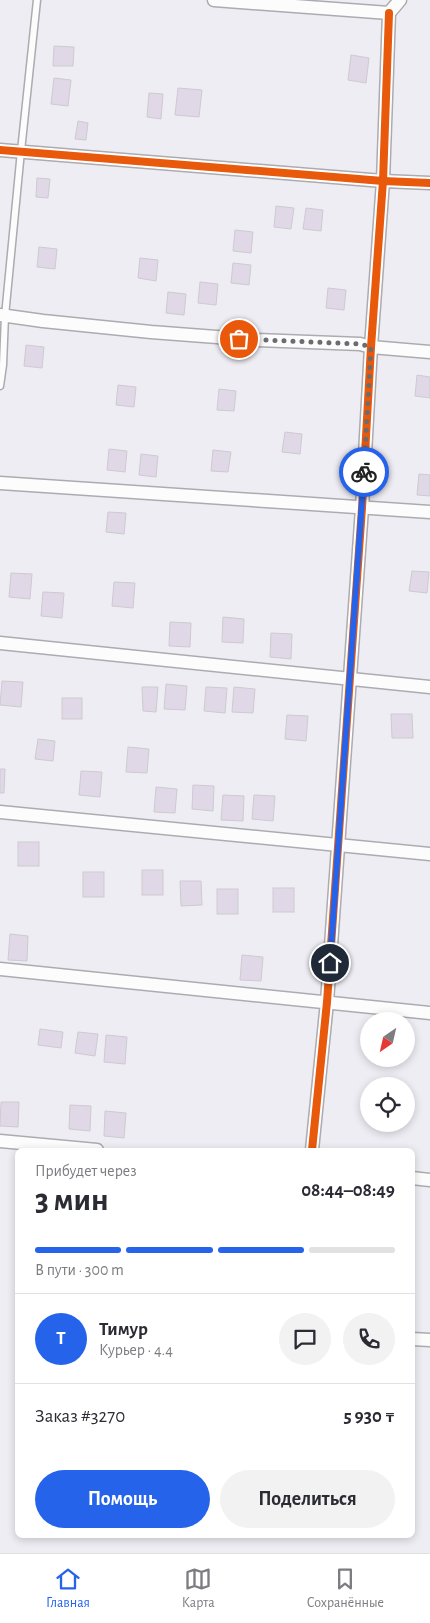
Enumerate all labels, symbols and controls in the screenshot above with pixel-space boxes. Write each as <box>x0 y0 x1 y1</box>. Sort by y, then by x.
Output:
pin <box>218 318 260 360</box>
icon: bag <box>225 325 253 353</box>
courier <box>339 447 389 497</box>
icon: bike <box>350 458 378 486</box>
pin <box>309 942 351 984</box>
icon: home <box>316 949 344 977</box>
north arrow <box>360 1012 415 1068</box>
map controls <box>360 1012 415 1132</box>
button: locate <box>360 1077 415 1132</box>
text: Прибудет через <box>35 1163 137 1179</box>
text: 08:44–08:49 <box>301 1181 395 1200</box>
text: 3 мин <box>35 1184 109 1216</box>
text: В пути · 300 m <box>35 1262 124 1278</box>
button: chat <box>279 1313 331 1365</box>
button: phone <box>343 1313 395 1365</box>
text: Тимур <box>99 1320 148 1339</box>
text: Т <box>56 1329 66 1348</box>
text: Курьер · 4.4 <box>99 1342 173 1358</box>
text: Заказ #3270 <box>35 1407 125 1426</box>
text: 5 930 ₸ <box>343 1407 395 1426</box>
button: Помощь <box>35 1470 210 1528</box>
button: Поделиться <box>220 1470 395 1528</box>
tab: Главная <box>46 1565 90 1612</box>
tab: Карта <box>182 1565 215 1612</box>
tab: Сохранённые <box>307 1565 384 1612</box>

